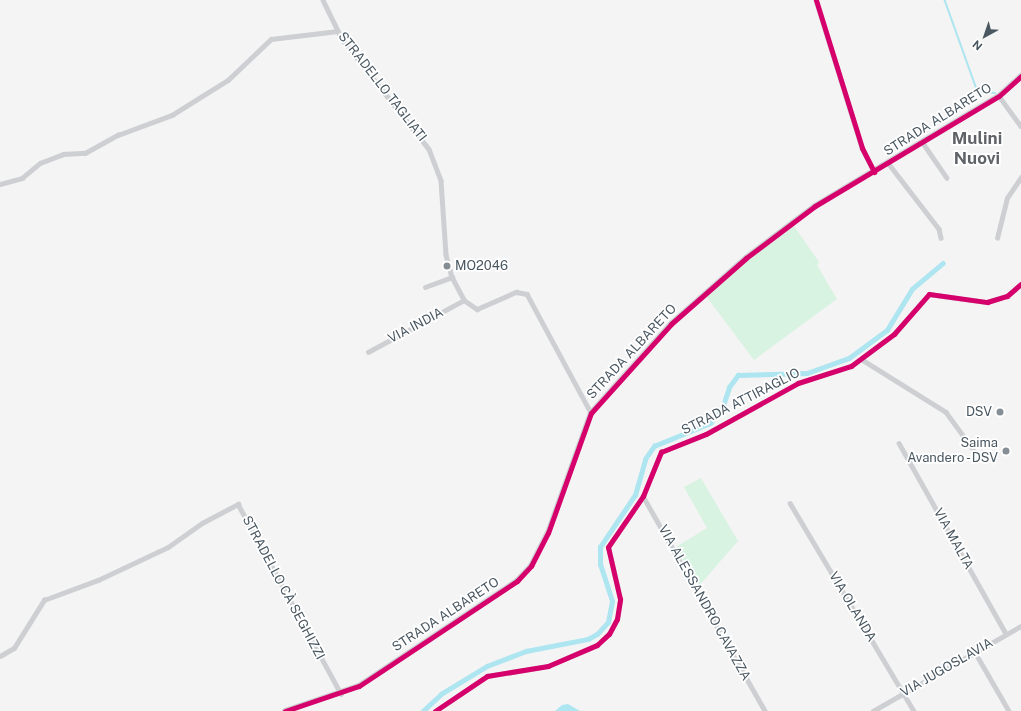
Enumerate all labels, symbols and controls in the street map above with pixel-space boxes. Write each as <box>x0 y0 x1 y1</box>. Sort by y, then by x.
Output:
north arrow <box>965 16 1005 56</box>
street label: STRADELLO TAGLIATI <box>334 29 430 145</box>
text: N <box>970 38 984 53</box>
street label: STRADA ALBARETO <box>881 80 995 160</box>
district label: Mulini Nuovi <box>952 129 1002 169</box>
place label: MO2046 <box>455 258 508 274</box>
marker: MO2046 <box>442 261 452 271</box>
street label: STRADA ALBARETO <box>584 301 680 403</box>
street label: VIA INDIA <box>386 305 446 347</box>
street label: STRADA ATTIRAGLIO <box>679 365 803 439</box>
place label: DSV <box>966 404 992 420</box>
marker: DSV <box>995 407 1005 417</box>
place label: Saima Avandero - DSV <box>904 436 998 467</box>
marker: Saima Avandero - DSV <box>1001 446 1011 456</box>
street label: VIA MALTA <box>930 506 976 572</box>
street label: STRADELLO CÀ SEGHIZZI <box>238 514 328 662</box>
street label: VIA ALESSANDRO CAVAZZA <box>655 522 753 684</box>
street label: VIA OLANDA <box>825 569 879 645</box>
street label: STRADA ALBARETO <box>390 575 502 655</box>
street label: VIA JUGOSLAVIA <box>898 635 996 701</box>

